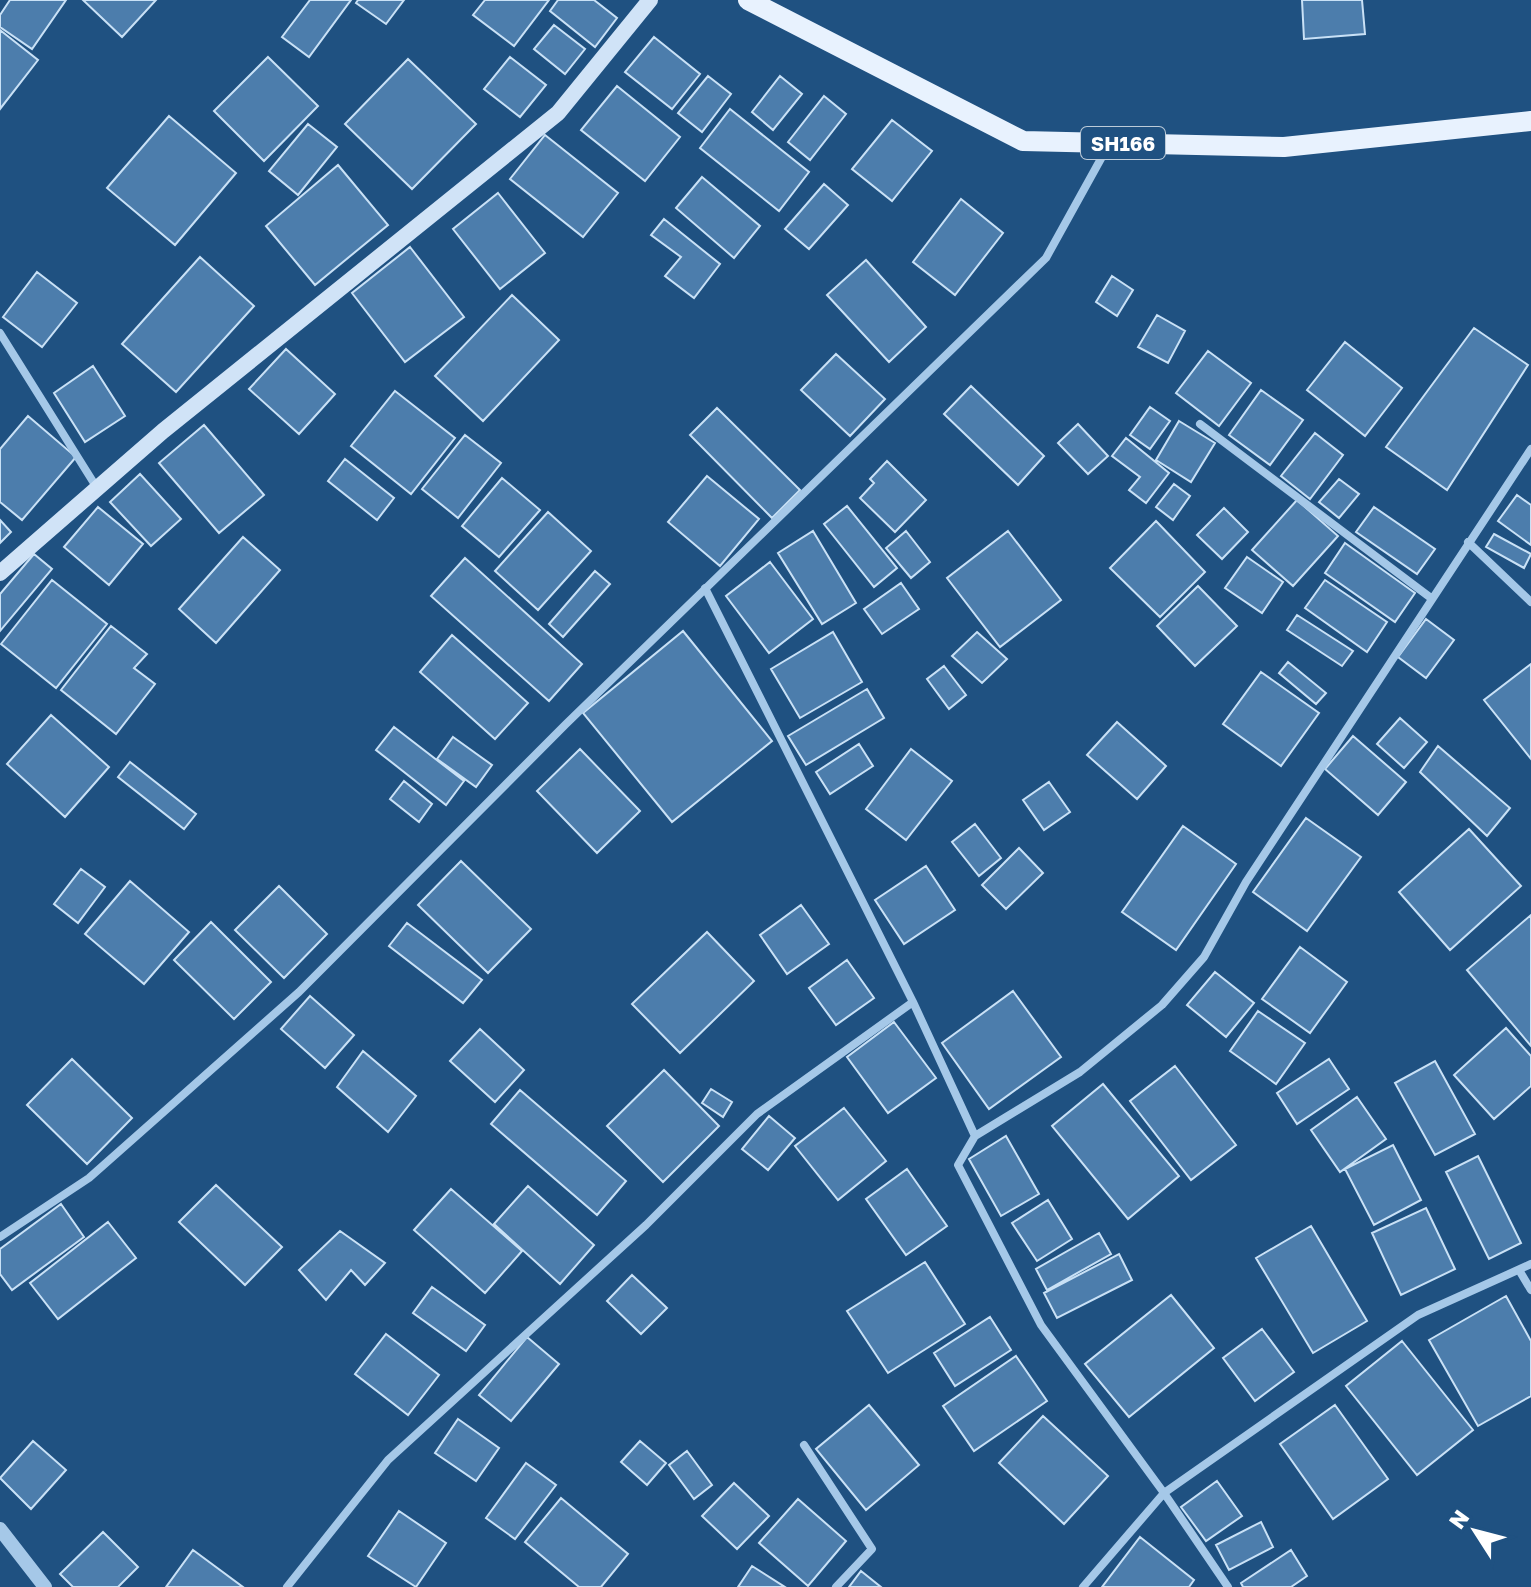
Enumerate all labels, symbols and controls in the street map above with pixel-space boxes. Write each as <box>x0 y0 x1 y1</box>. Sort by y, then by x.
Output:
road number: SH166 <box>1081 127 1165 159</box>
north arrow <box>1435 1491 1515 1571</box>
text: N <box>1443 1504 1474 1534</box>

